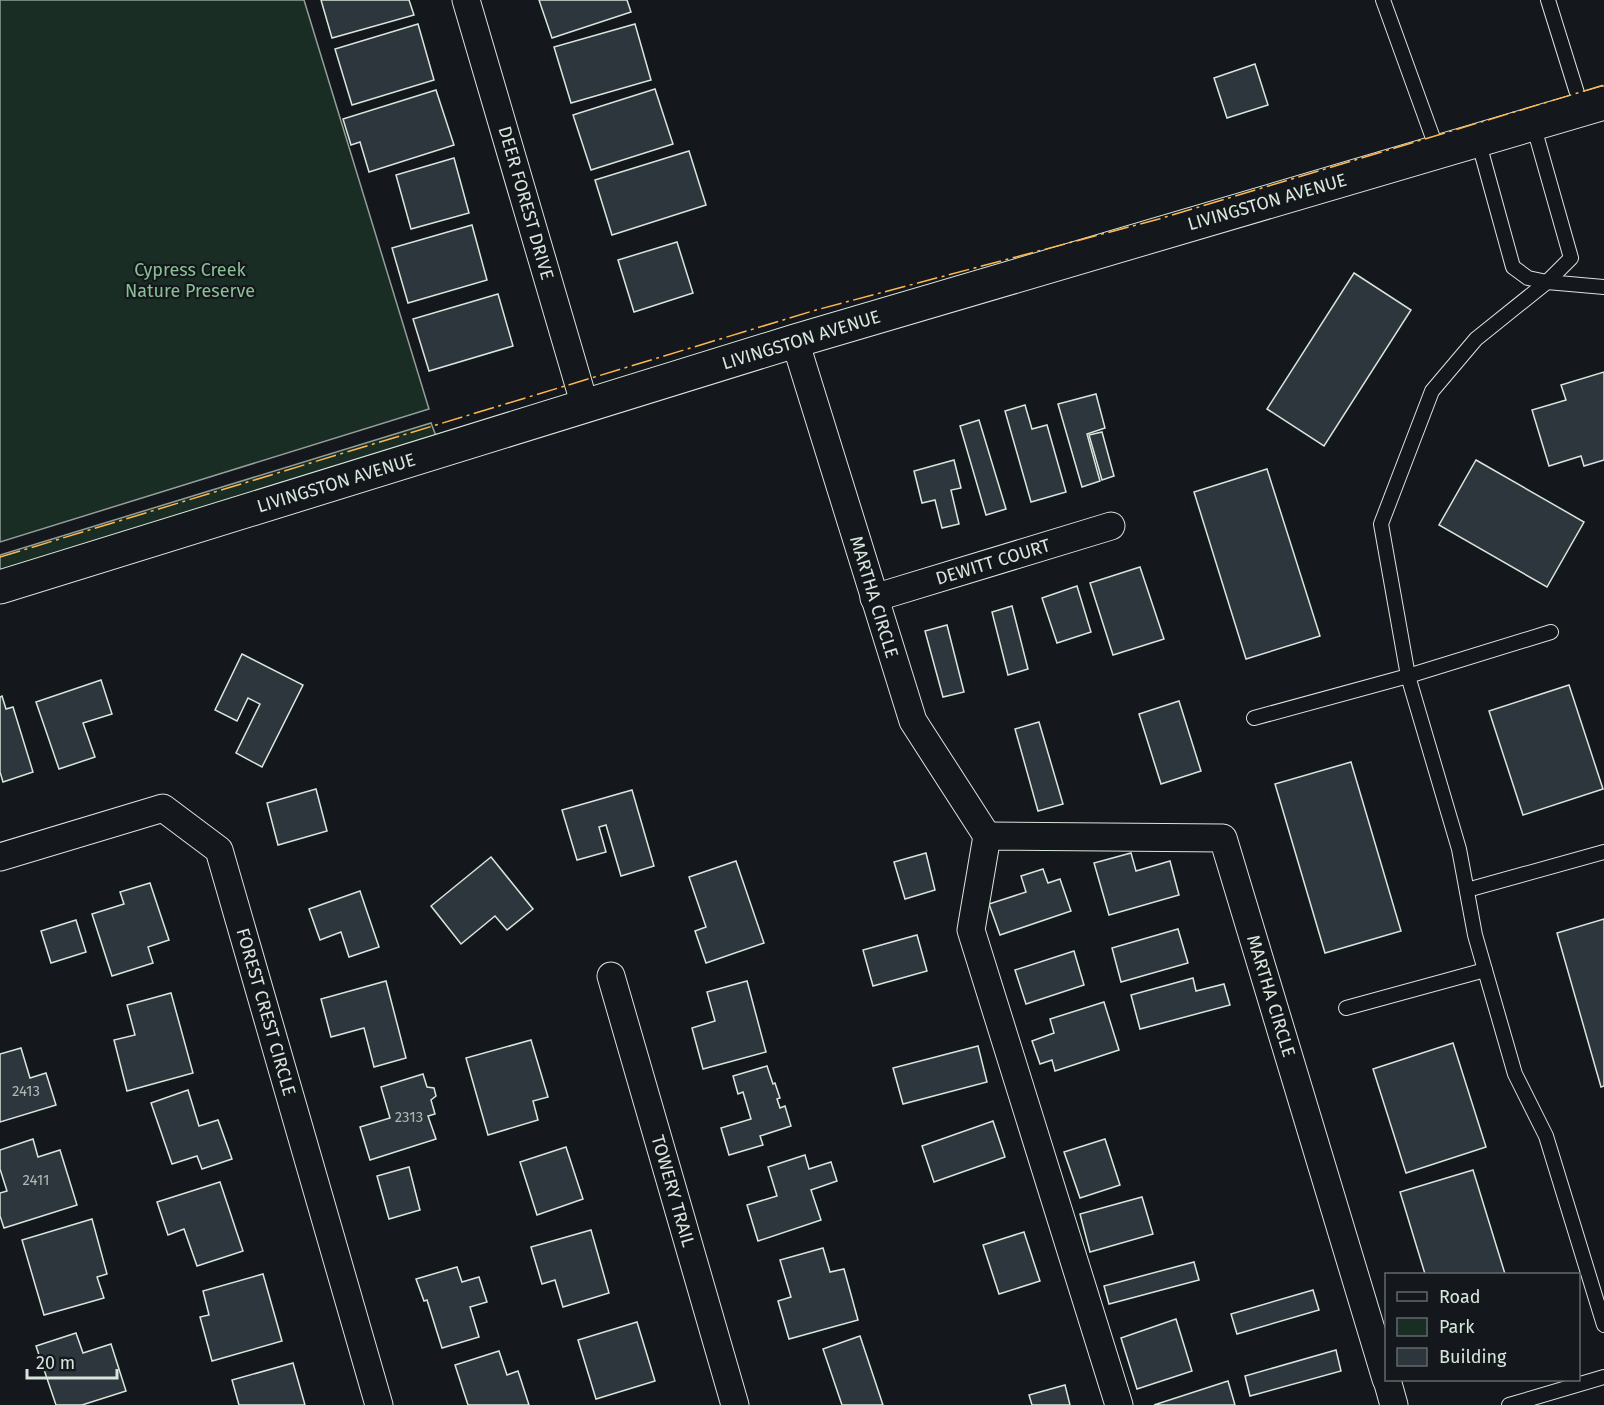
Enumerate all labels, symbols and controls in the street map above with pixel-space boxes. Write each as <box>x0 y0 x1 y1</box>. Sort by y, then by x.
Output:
street label: DEER FOREST DRIVE <box>494 124 558 282</box>
street label: LIVINGSTON AVENUE <box>1185 169 1349 235</box>
park label: Cypress Creek Nature Preserve <box>125 259 255 302</box>
street label: LIVINGSTON AVENUE <box>719 305 883 375</box>
street label: LIVINGSTON AVENUE <box>254 448 418 518</box>
street label: MARTHA CIRCLE <box>845 533 903 661</box>
street label: DEWITT COURT <box>933 534 1054 590</box>
street label: FOREST CREST CIRCLE <box>232 926 300 1098</box>
street label: MARTHA CIRCLE <box>1242 932 1300 1060</box>
house number: 2413 <box>12 1082 40 1100</box>
house number: 2313 <box>395 1108 423 1126</box>
street label: TOWERY TRAIL <box>647 1132 700 1250</box>
house number: 2411 <box>23 1171 49 1189</box>
legend <box>1385 1273 1580 1381</box>
text: Road <box>1439 1286 1481 1308</box>
text: Park <box>1439 1316 1475 1338</box>
scale bar <box>27 1342 117 1380</box>
text: Building <box>1439 1346 1507 1368</box>
text: 20 m <box>36 1352 75 1374</box>

